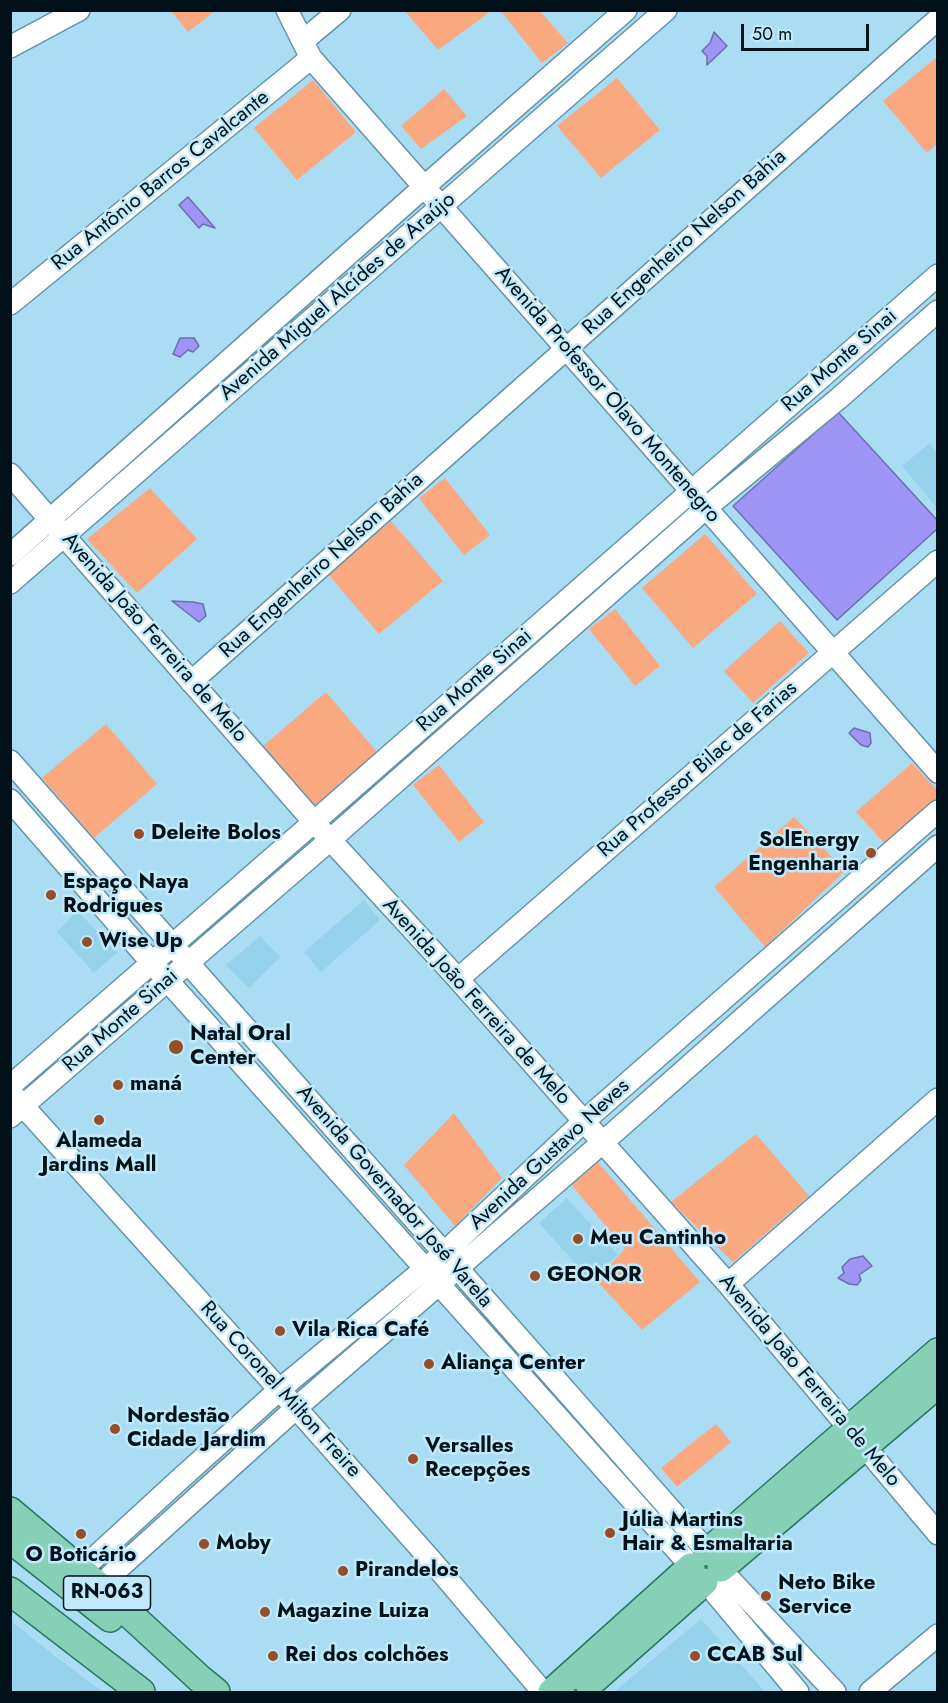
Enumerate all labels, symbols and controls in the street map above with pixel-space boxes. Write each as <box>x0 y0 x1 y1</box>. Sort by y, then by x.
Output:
scale bar <box>744 12 872 50</box>
text: 50 m <box>752 21 792 47</box>
street label: Rua Antônio Barros Cavalcante <box>47 85 275 277</box>
street label: Rua Engenheiro Nelson Bahia <box>578 145 792 341</box>
street label: Avenida Miguel Alcídes de Araújo <box>215 188 461 406</box>
street label: Avenida Professor Olavo Montenegro <box>489 262 725 528</box>
street label: Rua Monte Sinai <box>777 304 903 418</box>
street label: Rua Engenheiro Nelson Bahia <box>215 468 429 664</box>
street label: Avenida João Ferreira de Melo <box>56 528 252 748</box>
street label: Rua Monte Sinai <box>412 624 538 738</box>
street label: Rua Professor Bilac de Farias <box>593 676 803 864</box>
place label: Deleite Bolos <box>151 821 281 847</box>
marker: Deleite Bolos <box>132 827 146 841</box>
place label: SolEnergy Engenharia <box>748 828 859 878</box>
marker: SolEnergy Engenharia <box>864 846 878 860</box>
place label: Espaço Naya Rodrigues <box>63 870 189 920</box>
marker: Espaço Naya Rodrigues <box>44 888 58 902</box>
street label: Avenida João Ferreira de Melo <box>376 893 576 1111</box>
place label: Wise Up <box>99 929 183 955</box>
marker: Wise Up <box>80 935 94 949</box>
street label: Rua Monte Sinai <box>58 964 184 1078</box>
place label: Natal Oral Center <box>190 1022 291 1072</box>
marker: Natal Oral Center <box>167 1038 185 1056</box>
place label: maná <box>130 1072 182 1098</box>
street label: Avenida Gustavo Neves <box>465 1074 635 1236</box>
marker: maná <box>111 1078 125 1092</box>
street label: Avenida Governador José Varela <box>291 1081 497 1313</box>
marker: Alameda Jardins Mall <box>92 1113 106 1127</box>
place label: Alameda Jardins Mall <box>42 1129 156 1179</box>
place label: Meu Cantinho <box>590 1226 726 1252</box>
marker: Meu Cantinho <box>571 1232 585 1246</box>
place label: GEONOR <box>547 1263 641 1289</box>
marker: GEONOR <box>528 1269 542 1283</box>
street label: Avenida João Ferreira de Melo <box>713 1270 905 1492</box>
street label: Rua Coronel Milton Freire <box>194 1297 366 1483</box>
place label: Vila Rica Café <box>292 1318 429 1344</box>
marker: Vila Rica Café <box>273 1324 287 1338</box>
place label: Aliança Center <box>441 1351 585 1377</box>
marker: Aliança Center <box>422 1357 436 1371</box>
place label: Nordestão Cidade Jardim <box>127 1404 266 1454</box>
marker: Nordestão Cidade Jardim <box>108 1422 122 1436</box>
place label: Versalles Recepções <box>425 1434 530 1484</box>
marker: Versalles Recepções <box>406 1452 420 1466</box>
place label: Júlia Martins Hair & Esmaltaria <box>622 1508 793 1558</box>
marker: Júlia Martins Hair & Esmaltaria <box>603 1526 617 1540</box>
marker: O Boticário <box>74 1527 88 1541</box>
place label: Moby <box>216 1531 271 1557</box>
marker: Moby <box>197 1537 211 1551</box>
place label: O Boticário <box>26 1543 136 1569</box>
place label: Pirandelos <box>355 1558 459 1584</box>
marker: Pirandelos <box>336 1564 350 1578</box>
place label: Neto Bike Service <box>778 1571 876 1621</box>
road number: RN-063 <box>63 1576 150 1610</box>
marker: Neto Bike Service <box>759 1589 773 1603</box>
place label: Magazine Luiza <box>277 1599 429 1625</box>
marker: Magazine Luiza <box>258 1605 272 1619</box>
place label: Rei dos colchões <box>285 1643 449 1669</box>
place label: CCAB Sul <box>707 1643 803 1669</box>
marker: Rei dos colchões <box>266 1649 280 1663</box>
marker: CCAB Sul <box>688 1649 702 1663</box>

